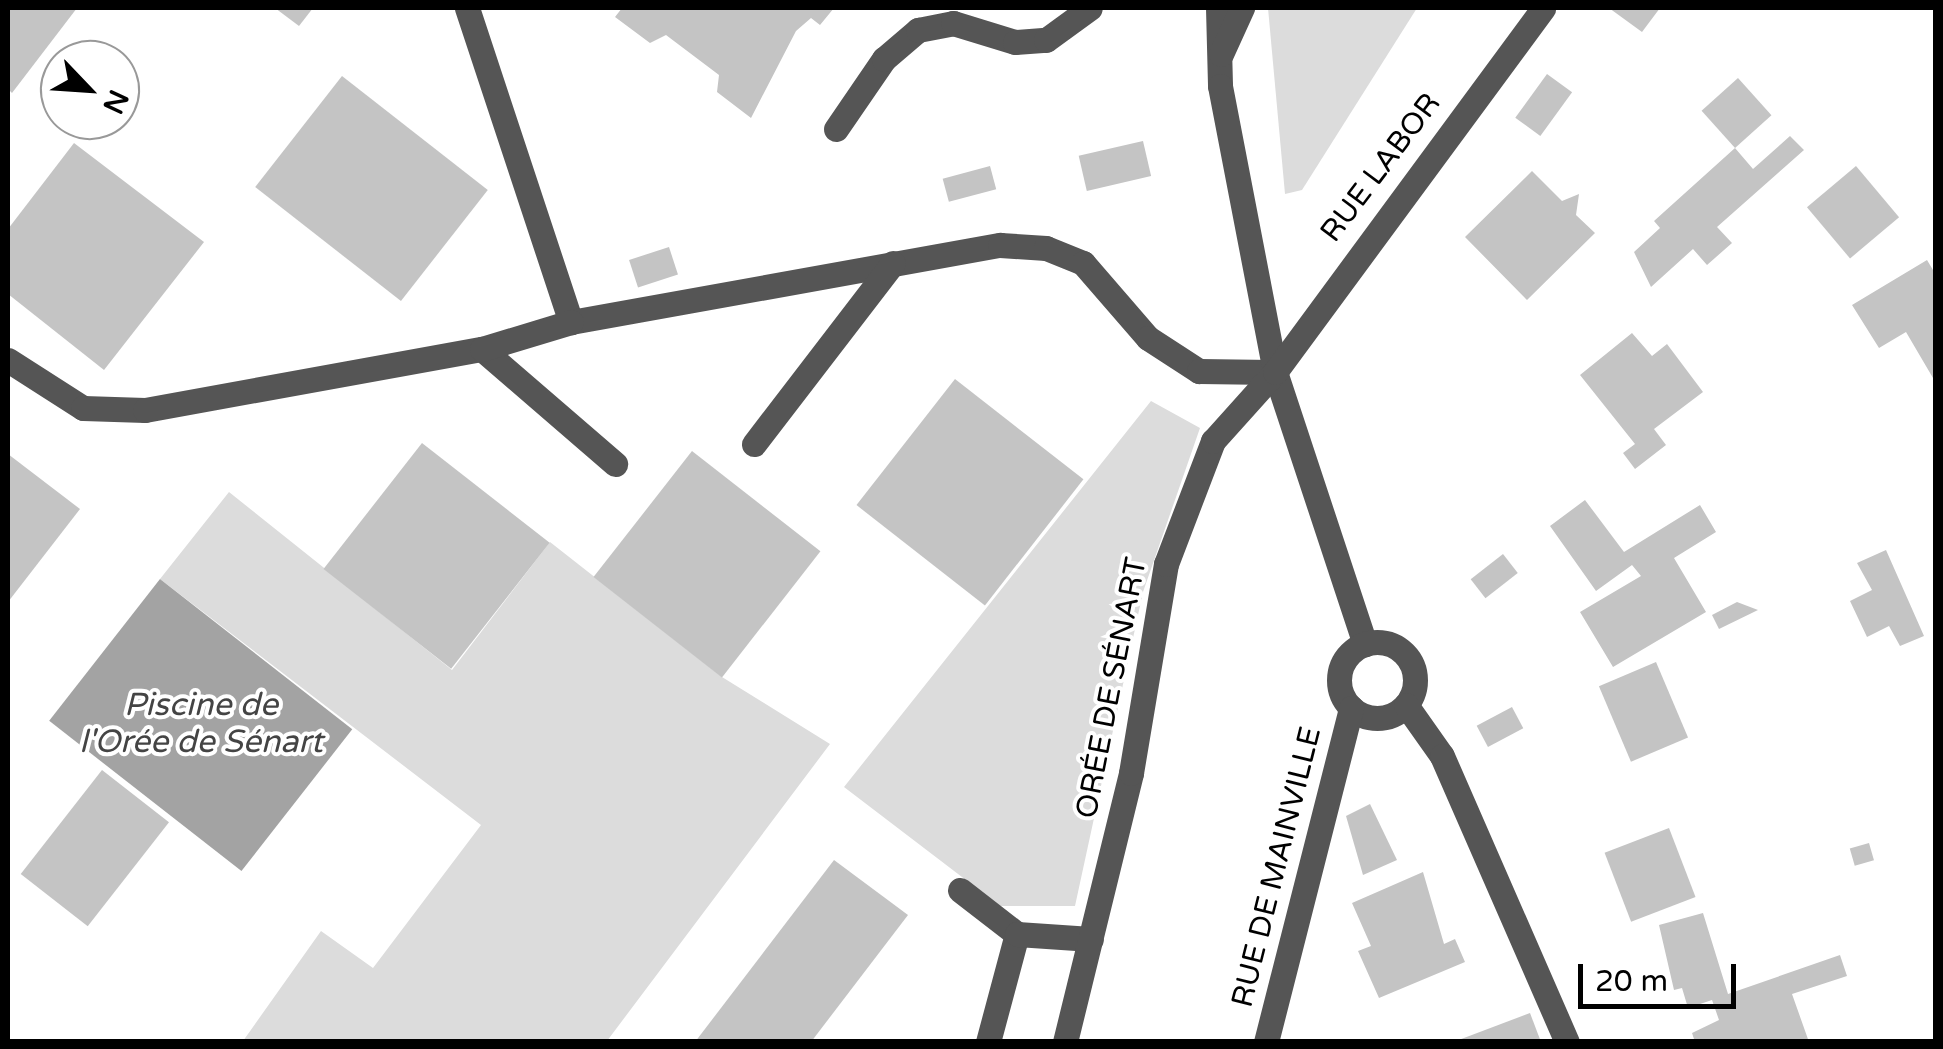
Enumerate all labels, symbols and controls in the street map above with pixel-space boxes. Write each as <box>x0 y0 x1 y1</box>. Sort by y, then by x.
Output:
north arrow <box>40 40 140 140</box>
text: N <box>95 84 136 119</box>
street label: RUE LABOR <box>1313 87 1449 249</box>
street label: ORÉE DE SÉNART <box>1069 555 1155 821</box>
water label: Piscine de l'Orée de Sénart <box>79 687 323 762</box>
street label: RUE DE MAINVILLE <box>1225 723 1329 1011</box>
scale bar <box>1583 944 1740 1006</box>
text: 20 m <box>1595 963 1668 1000</box>

